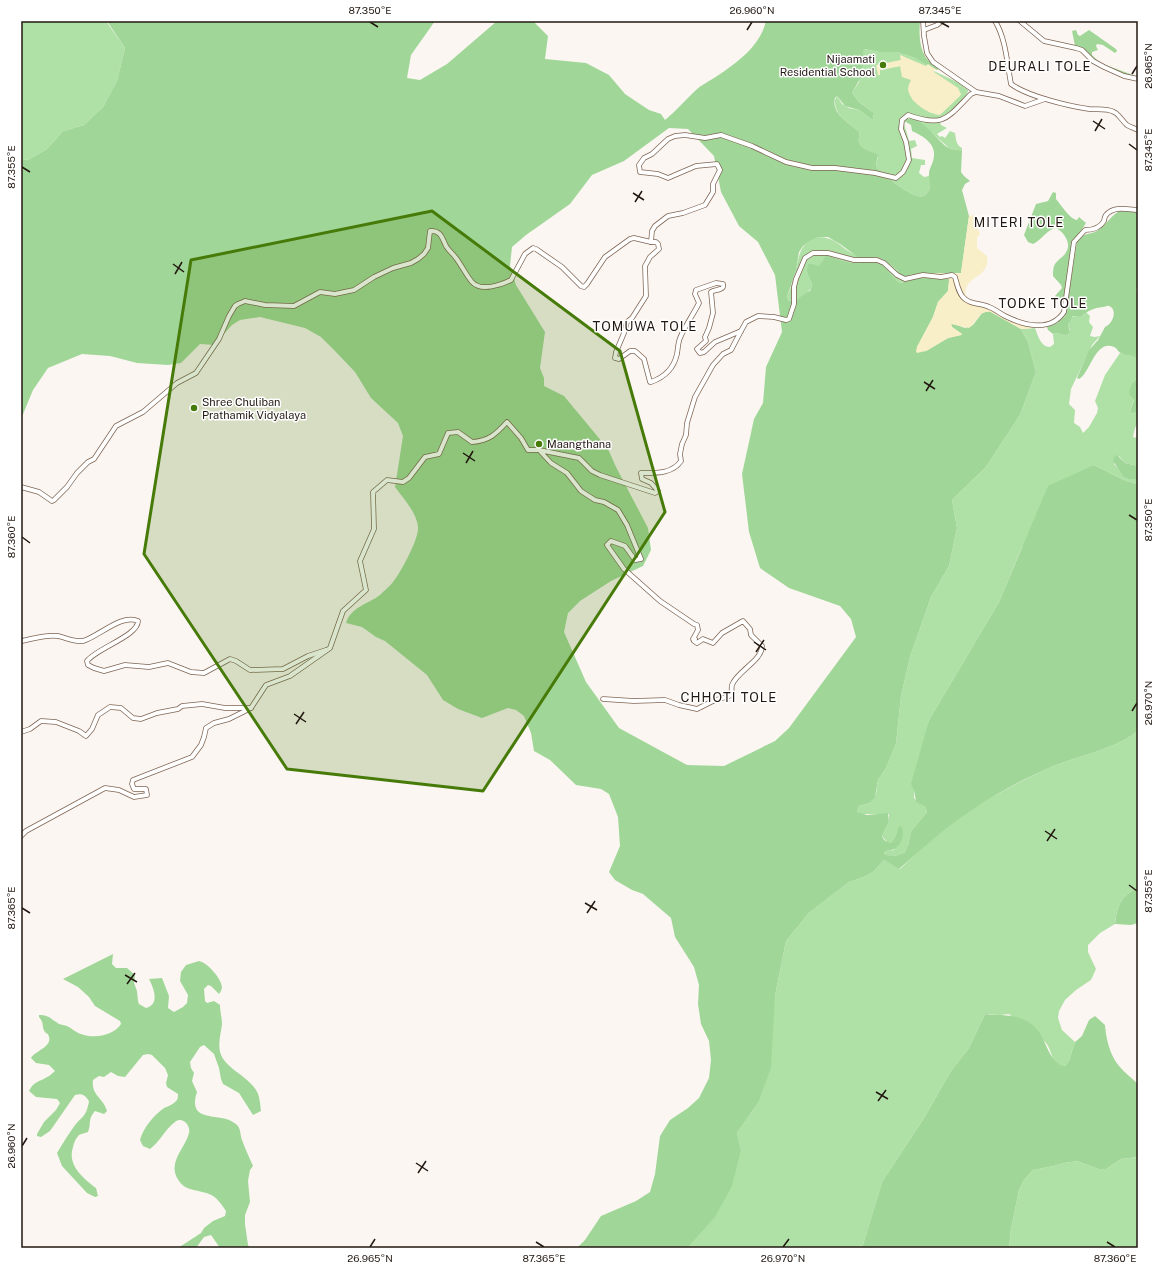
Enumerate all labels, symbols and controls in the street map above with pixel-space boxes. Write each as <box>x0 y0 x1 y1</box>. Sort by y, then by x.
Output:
text: 87.350°E <box>348 4 392 16</box>
text: 26.960°N <box>729 4 775 16</box>
text: 87.345°E <box>918 4 962 16</box>
text: 26.965°N <box>1142 43 1154 89</box>
place label: Nijaamati Residential School <box>780 53 875 78</box>
district label: DEURALI TOLE <box>988 59 1092 74</box>
marker: Nijaamati Residential School <box>878 60 888 70</box>
text: 87.345°E <box>1142 128 1154 172</box>
text: 87.355°E <box>5 145 17 189</box>
district label: MITERI TOLE <box>974 215 1064 230</box>
district label: TODKE TOLE <box>998 296 1088 311</box>
district label: TOMUWA TOLE <box>593 319 697 334</box>
place label: Shree Chuliban Prathamik Vidyalaya <box>202 396 306 421</box>
marker: Shree Chuliban Prathamik Vidyalaya <box>189 403 199 413</box>
place label: Maangthana <box>547 438 611 450</box>
marker: Maangthana <box>534 439 544 449</box>
text: 87.350°E <box>1142 498 1154 542</box>
text: 87.360°E <box>5 516 17 558</box>
text: 26.970°N <box>1142 681 1154 725</box>
district label: CHHOTI TOLE <box>681 690 777 705</box>
text: 87.355°E <box>1142 869 1154 913</box>
text: 87.365°E <box>5 886 17 930</box>
text: 26.960°N <box>5 1123 17 1169</box>
text: 26.965°N <box>347 1252 393 1264</box>
text: 87.365°E <box>522 1252 566 1264</box>
text: 26.970°N <box>761 1252 805 1264</box>
text: 87.360°E <box>1094 1252 1136 1264</box>

